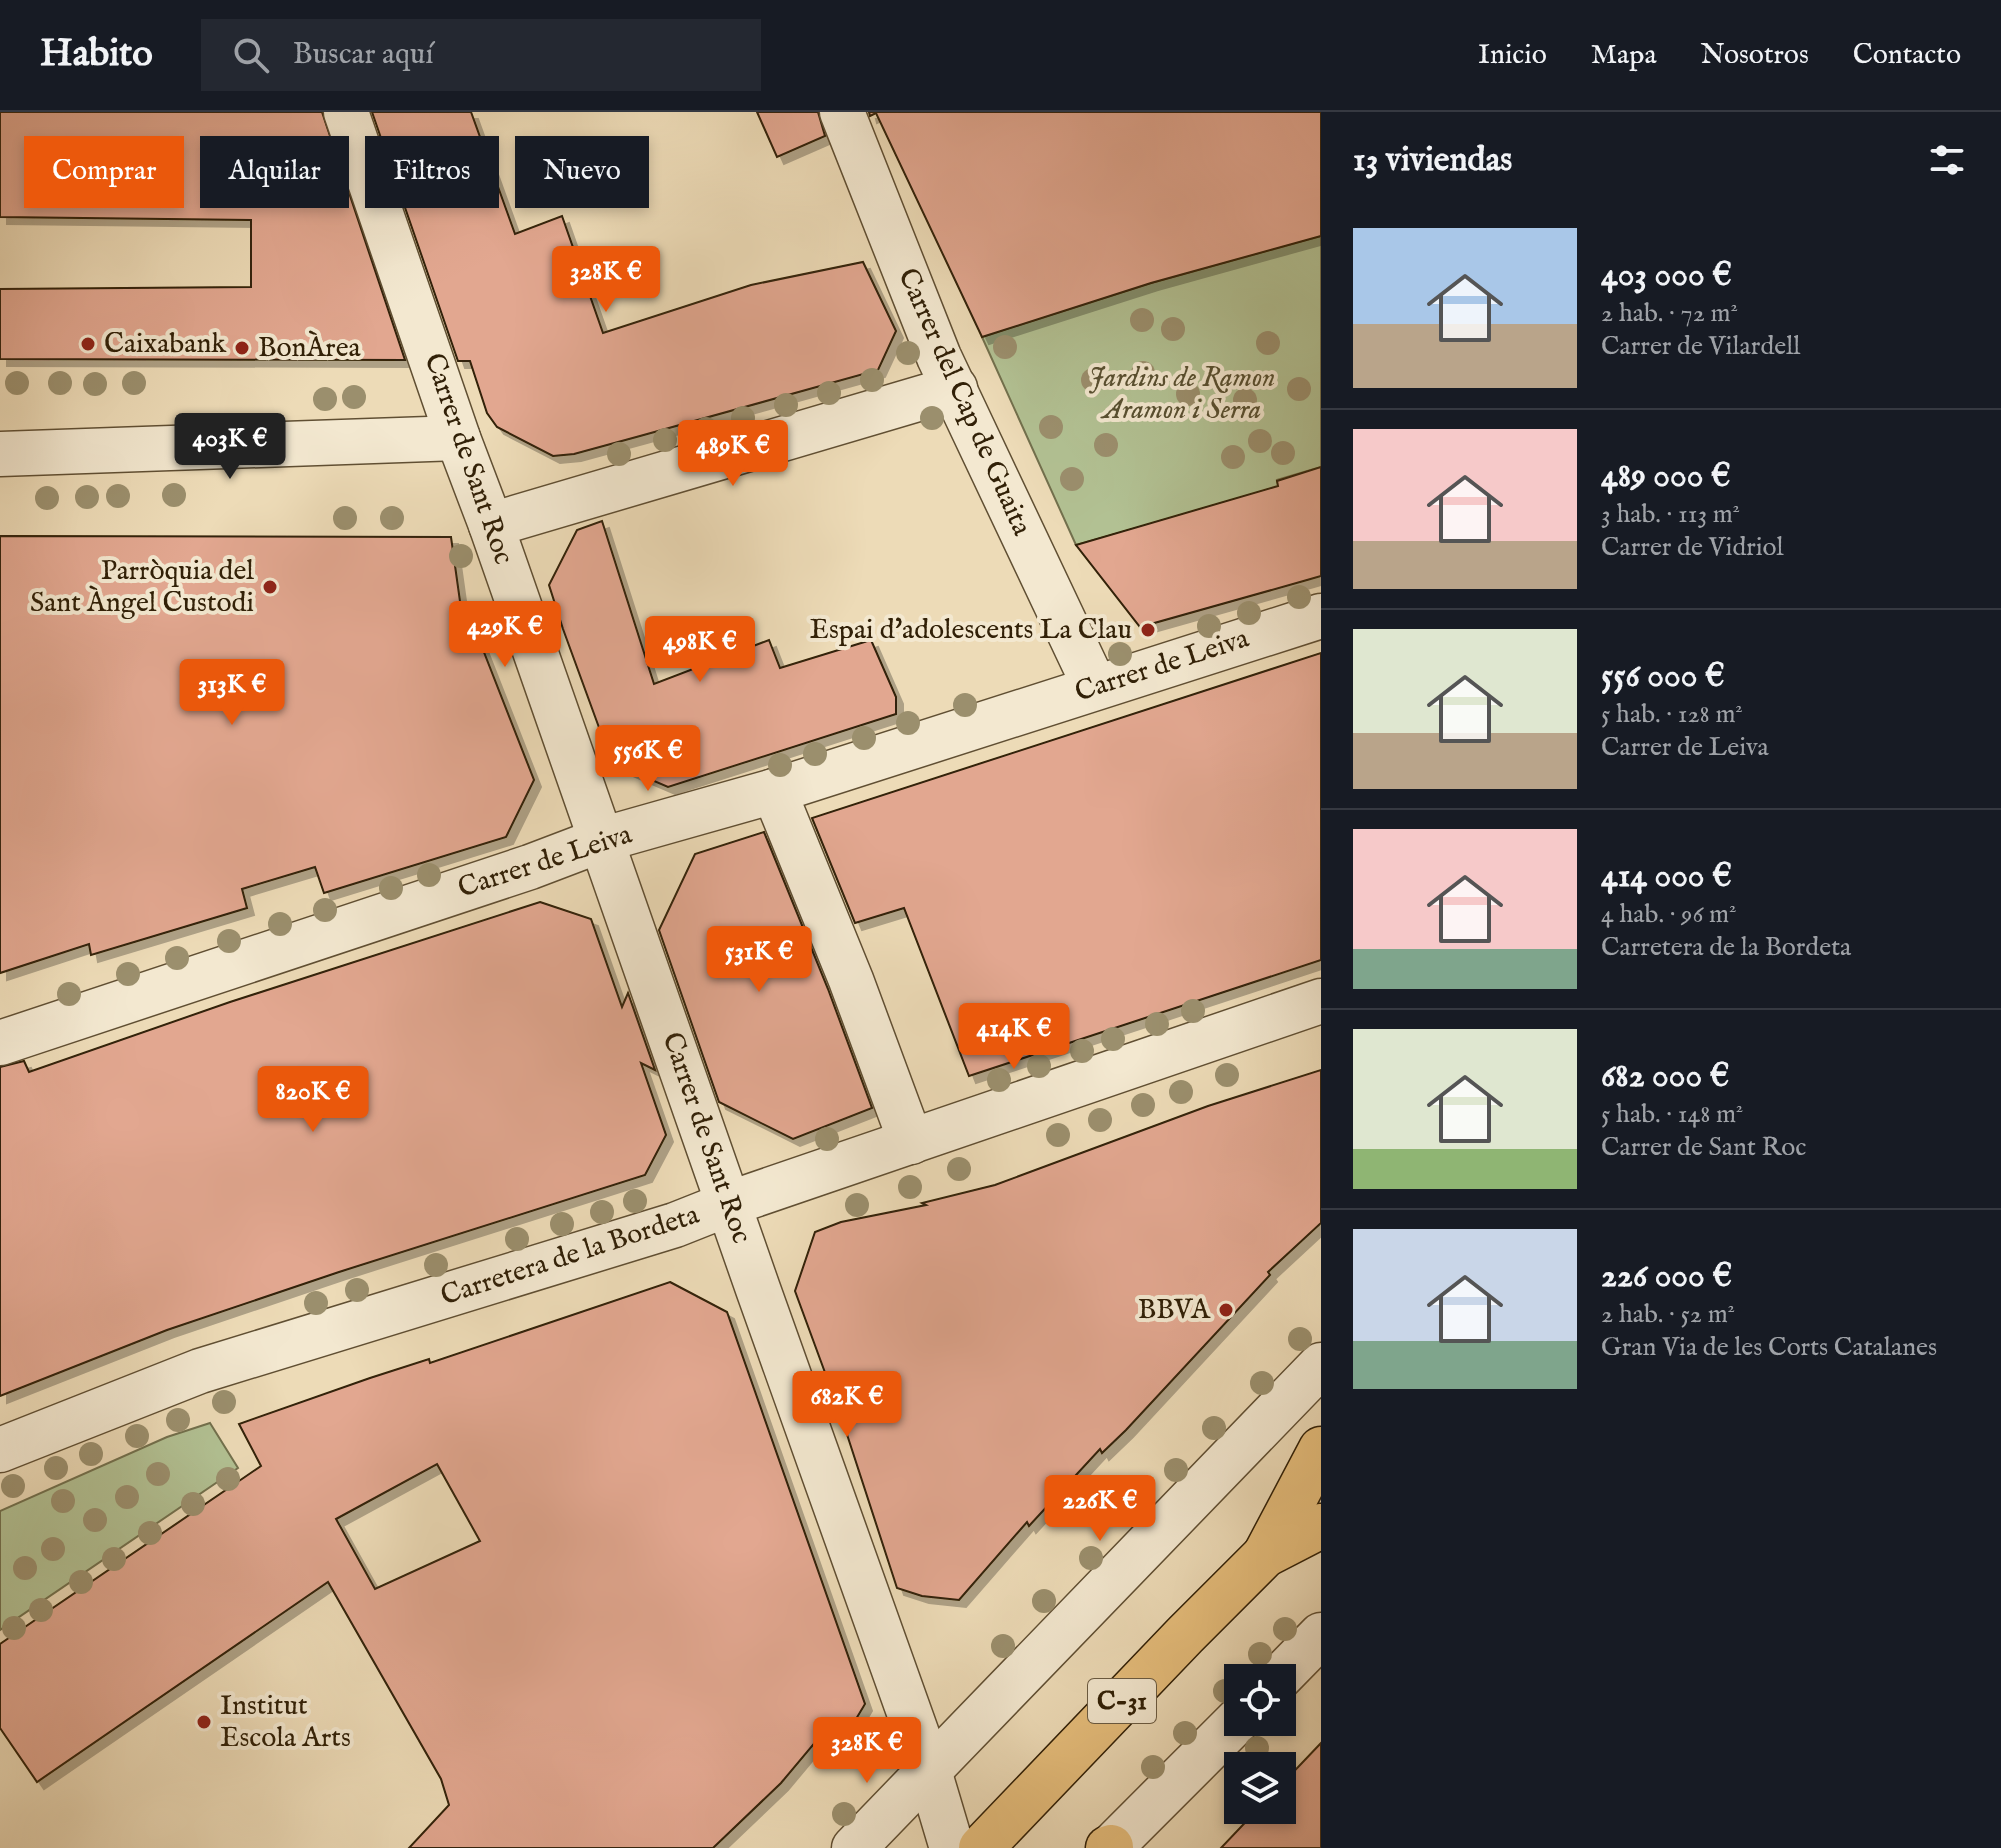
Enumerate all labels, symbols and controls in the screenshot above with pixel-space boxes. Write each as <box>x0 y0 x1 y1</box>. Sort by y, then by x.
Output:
search box <box>201 19 761 91</box>
text: Habito <box>40 31 153 79</box>
icon: search <box>229 33 273 77</box>
text: Buscar aquí <box>293 36 433 74</box>
text: Inicio <box>1478 38 1547 73</box>
text: Mapa <box>1591 38 1657 73</box>
text: Nosotros <box>1701 38 1809 73</box>
text: Contacto <box>1853 38 1961 73</box>
chip: Comprar <box>24 136 184 208</box>
chip: Alquilar <box>200 136 349 208</box>
chip: Filtros <box>365 136 499 208</box>
chip: Nuevo <box>515 136 649 208</box>
icon: filters <box>1925 138 1969 182</box>
text: 13 viviendas <box>1353 139 1512 182</box>
pin: 328K € <box>541 246 671 314</box>
text: 403 000 € <box>1601 254 1732 297</box>
text: 328K € <box>570 255 642 288</box>
icon: home <box>1417 260 1513 356</box>
street label: Carrer del Cap de Guaita <box>889 263 1039 542</box>
text: 2 hab. · 72 m² <box>1601 297 1738 330</box>
place label: Caixabank <box>104 327 227 362</box>
place label: BonÀrea <box>258 330 361 366</box>
text: Carrer de Vilardell <box>1601 330 1800 363</box>
marker: Caixabank <box>79 335 97 353</box>
marker: BonÀrea <box>233 339 251 357</box>
street label: Carrer de Sant Roc <box>415 349 521 569</box>
park label: Jardins de Ramon Aramon i Serra <box>1089 361 1275 428</box>
pin: 403K € <box>165 413 295 481</box>
pin: 489K € <box>668 420 798 488</box>
text: 403K € <box>193 422 267 455</box>
text: 489K € <box>696 429 770 462</box>
text: 489 000 € <box>1601 455 1731 498</box>
icon: home <box>1417 461 1513 557</box>
text: 3 hab. · 113 m² <box>1601 498 1740 531</box>
text: Carrer de Vidriol <box>1601 531 1784 564</box>
place label: Parròquia del Sant Àngel Custodi <box>30 554 254 621</box>
marker: Parròquia del Sant Àngel Custodi <box>261 578 279 596</box>
pin: 429K € <box>440 601 570 669</box>
text: 429K € <box>467 610 543 643</box>
place label: Espai d'adolescents La Clau <box>810 613 1132 648</box>
pin: 498K € <box>635 616 765 684</box>
street label: Carrer de Leiva <box>1071 621 1254 711</box>
marker: Espai d'adolescents La Clau <box>1139 621 1157 639</box>
text: 498K € <box>663 625 737 658</box>
text: 556 000 € <box>1601 655 1725 698</box>
pin: 313K € <box>167 659 297 727</box>
icon: home <box>1417 661 1513 757</box>
text: 313K € <box>198 668 266 701</box>
text: 5 hab. · 128 m² <box>1601 698 1743 731</box>
pin: 556K € <box>583 725 713 793</box>
text: Carrer de Leiva <box>1601 731 1769 764</box>
text: 556K € <box>613 734 683 767</box>
street label: Carrer de Leiva <box>454 817 637 907</box>
text: 414 000 € <box>1601 855 1732 898</box>
icon: home <box>1417 861 1513 957</box>
text: 4 hab. · 96 m² <box>1601 898 1736 931</box>
pin: 531K € <box>694 926 824 994</box>
text: Carretera de la Bordeta <box>1601 931 1851 964</box>
text: 531K € <box>725 935 793 968</box>
pin: 414K € <box>949 1003 1079 1071</box>
text: 414K € <box>977 1012 1051 1045</box>
street label: Carrer de Sant Roc <box>653 1028 759 1248</box>
text: 682 000 € <box>1601 1055 1730 1098</box>
icon: home <box>1417 1061 1513 1157</box>
pin: 820K € <box>248 1066 378 1134</box>
text: 820K € <box>276 1075 350 1108</box>
text: 5 hab. · 148 m² <box>1601 1098 1743 1131</box>
text: Carrer de Sant Roc <box>1601 1131 1806 1164</box>
street label: Carretera de la Bordeta <box>436 1197 704 1314</box>
text: 226 000 € <box>1601 1255 1732 1298</box>
icon: home <box>1417 1261 1513 1357</box>
place label: BBVA <box>1138 1293 1211 1328</box>
text: 2 hab. · 52 m² <box>1601 1298 1735 1331</box>
marker: BBVA <box>1217 1301 1235 1319</box>
text: Gran Via de les Corts Catalanes <box>1601 1331 1937 1364</box>
pin: 682K € <box>782 1371 912 1439</box>
text: 682K € <box>810 1380 884 1413</box>
pin: 226K € <box>1035 1475 1165 1543</box>
text: 226K € <box>1062 1484 1138 1517</box>
map controls <box>1224 1664 1296 1824</box>
button: locate <box>1224 1664 1296 1736</box>
road number: C-31 <box>1088 1679 1156 1723</box>
place label: Institut Escola Arts <box>220 1689 351 1756</box>
marker: Institut Escola Arts <box>195 1713 213 1731</box>
pin: 328K € <box>802 1717 932 1785</box>
text: 328K € <box>831 1726 903 1759</box>
button: layers <box>1224 1752 1296 1824</box>

